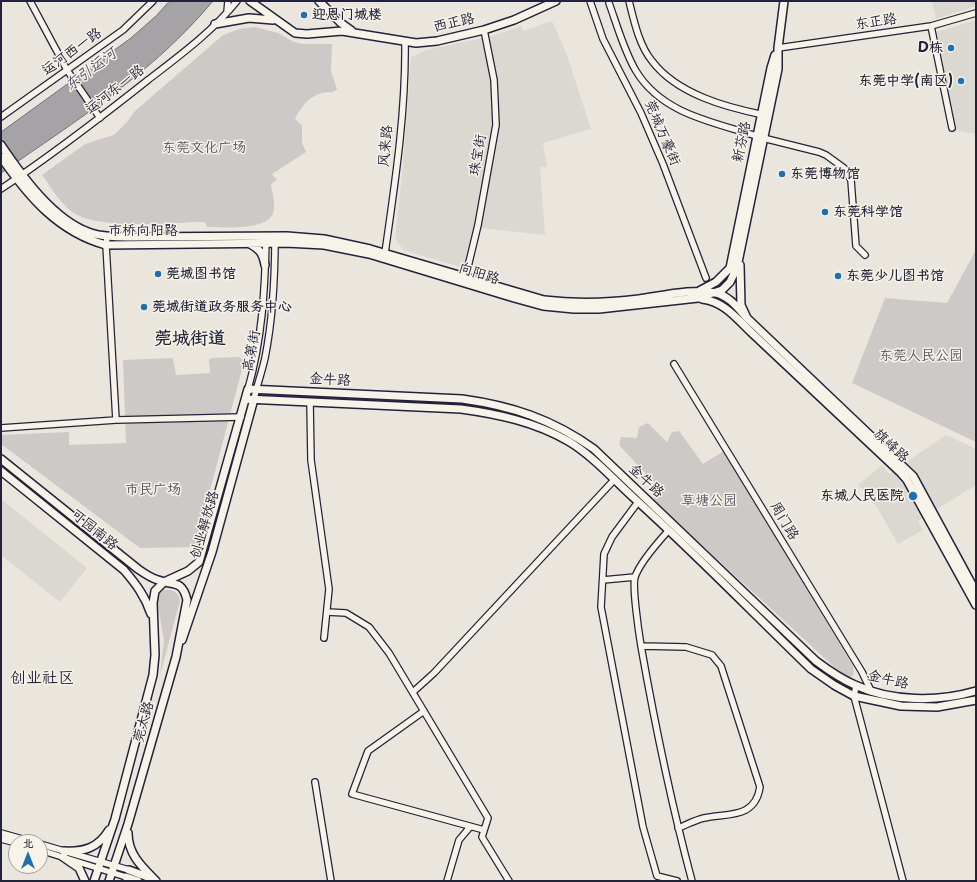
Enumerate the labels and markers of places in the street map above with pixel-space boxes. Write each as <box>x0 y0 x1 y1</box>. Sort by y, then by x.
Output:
place label: 迎恩门城楼 <box>312 7 382 23</box>
marker: 迎恩门城楼 <box>299 10 309 20</box>
place label: D栋 <box>918 40 943 56</box>
marker: D栋 <box>946 43 956 53</box>
place label: 东莞中学(南区) <box>858 73 953 89</box>
marker: 东莞中学(南区) <box>956 76 966 86</box>
place label: 东莞博物馆 <box>790 166 860 182</box>
marker: 东莞博物馆 <box>777 169 787 179</box>
place label: 东莞科学馆 <box>833 204 903 220</box>
marker: 东莞科学馆 <box>820 207 830 217</box>
place label: 莞城图书馆 <box>166 266 236 282</box>
place label: 东莞少儿图书馆 <box>846 268 944 284</box>
marker: 莞城图书馆 <box>153 269 163 279</box>
marker: 东莞少儿图书馆 <box>833 271 843 281</box>
place label: 莞城街道政务服务中心 <box>152 299 292 315</box>
marker: 莞城街道政务服务中心 <box>139 302 149 312</box>
place label: 东城人民医院 <box>820 488 904 504</box>
marker: 东城人民医院 <box>907 490 919 502</box>

